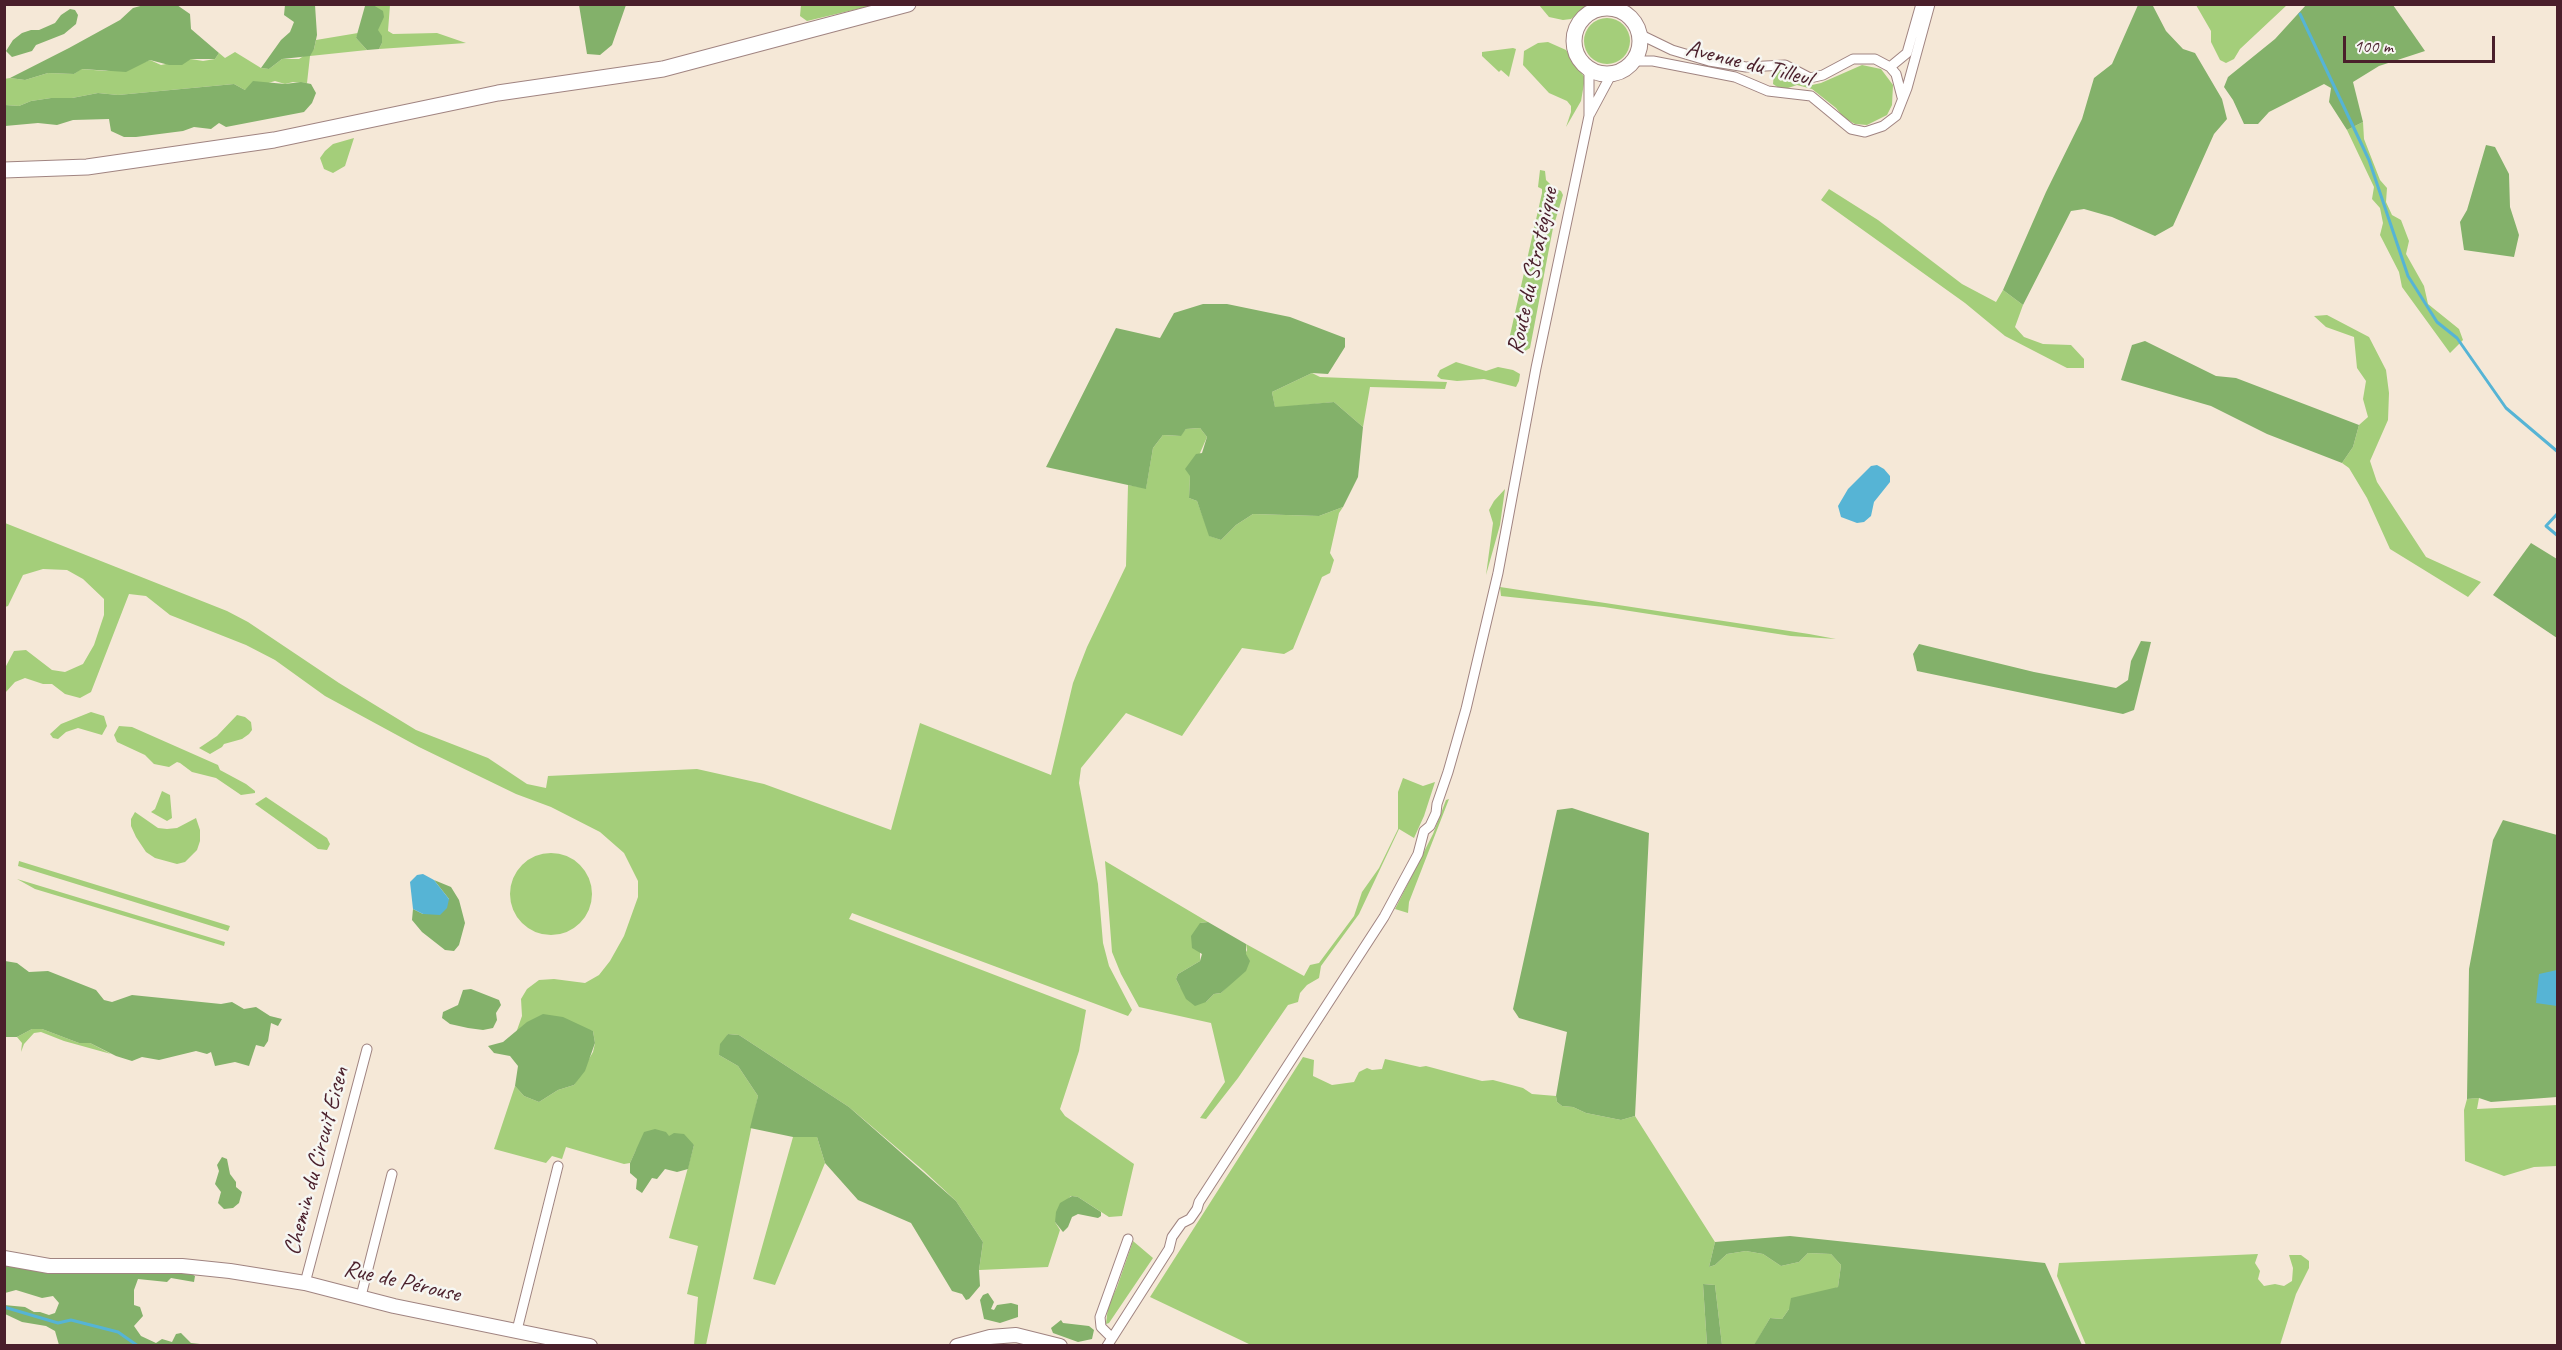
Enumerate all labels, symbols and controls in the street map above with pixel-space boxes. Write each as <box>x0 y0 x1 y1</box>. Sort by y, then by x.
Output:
scale bar <box>2346 24 2498 62</box>
street label: Avenue du Tilleul <box>1683 34 1815 94</box>
text: 100 m <box>2354 35 2393 57</box>
street label: Route du Stratégique <box>1501 185 1565 357</box>
street label: Chemin du Circuit Eisen <box>278 1064 356 1258</box>
street label: Rue de Pérouse <box>341 1255 463 1309</box>

